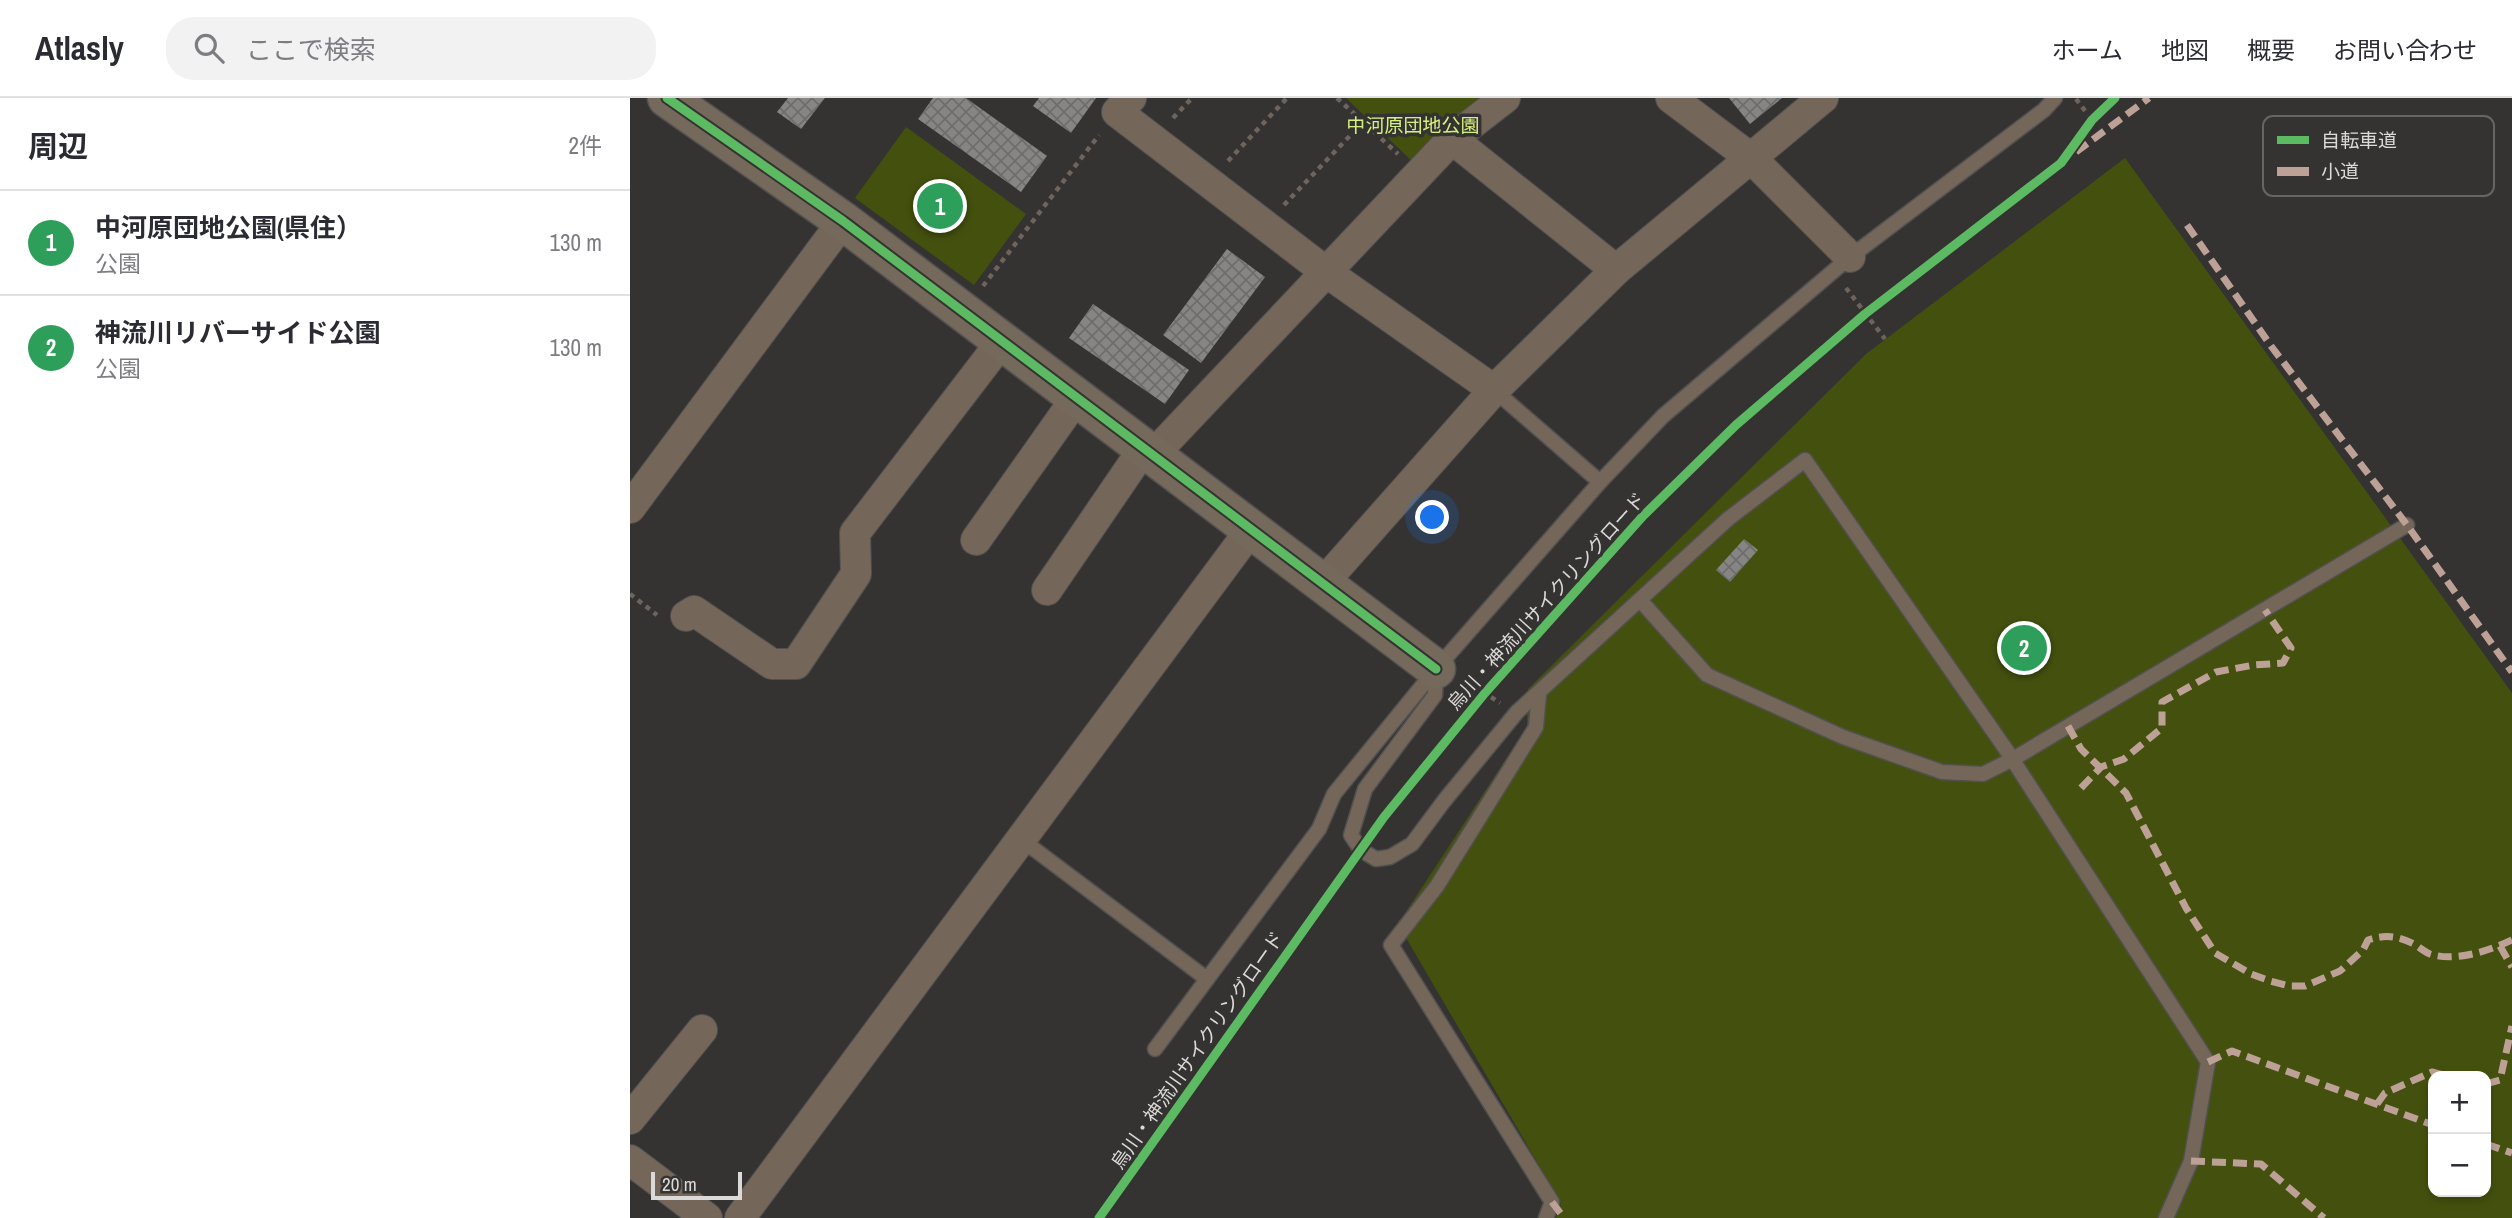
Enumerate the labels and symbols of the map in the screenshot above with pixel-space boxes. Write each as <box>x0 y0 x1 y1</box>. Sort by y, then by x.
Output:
park label: 中河原団地公園 <box>1346 112 1480 138</box>
legend <box>2263 116 2494 196</box>
text: 自転車道 <box>2321 127 2397 153</box>
text: 小道 <box>2321 158 2359 184</box>
pin: 1 <box>917 180 963 232</box>
street label: 烏川・神流川サイクリングロード <box>1441 487 1651 715</box>
your location <box>1415 500 1449 534</box>
pin: 2 <box>2001 622 2047 674</box>
street label: 烏川・神流川サイクリングロード <box>1105 926 1289 1174</box>
scale bar <box>651 1169 742 1201</box>

